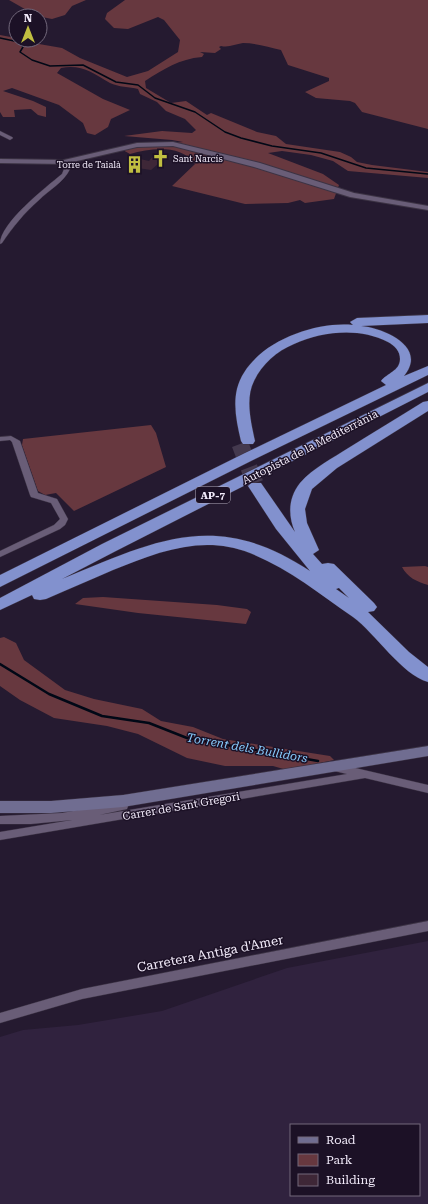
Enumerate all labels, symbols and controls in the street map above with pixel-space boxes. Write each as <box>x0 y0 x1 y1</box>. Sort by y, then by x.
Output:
north arrow <box>8 8 48 48</box>
text: N <box>24 12 33 25</box>
church icon: Sant Narcís <box>150 149 170 169</box>
place label: Sant Narcís <box>173 154 223 164</box>
building icon: Torre de Taialà <box>124 155 144 175</box>
place label: Torre de Taialà <box>57 160 121 170</box>
street label: Autopista de la Mediterrània <box>240 407 380 487</box>
road number: AP-7 <box>196 487 230 503</box>
water label: Torrent dels Bullidors <box>185 730 309 766</box>
street label: Carrer de Sant Gregori <box>122 790 241 823</box>
street label: Carretera Antiga d'Amer <box>136 932 285 975</box>
legend <box>290 1124 420 1196</box>
text: Road <box>326 1133 356 1147</box>
text: Park <box>326 1153 353 1167</box>
text: Building <box>326 1173 375 1187</box>

